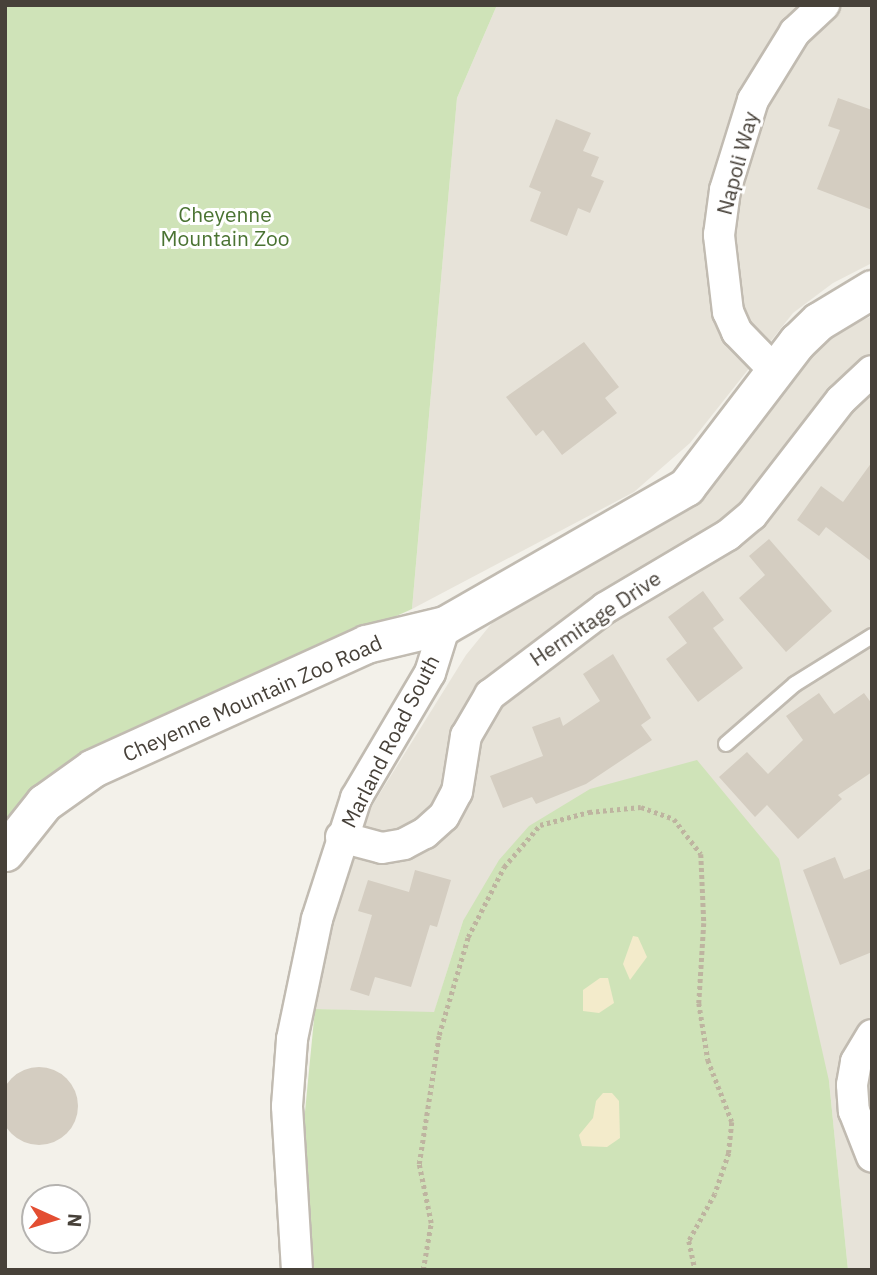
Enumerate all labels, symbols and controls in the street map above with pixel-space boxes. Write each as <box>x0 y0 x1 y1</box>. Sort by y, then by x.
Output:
street label: Napoli Way <box>711 109 763 217</box>
park label: Cheyenne Mountain Zoo <box>161 201 289 251</box>
street label: Hermitage Drive <box>525 565 665 671</box>
street label: Cheyenne Mountain Zoo Road <box>119 629 385 767</box>
street label: Marland Road South <box>336 650 444 832</box>
north arrow <box>21 1184 91 1254</box>
text: N <box>63 1213 87 1228</box>

